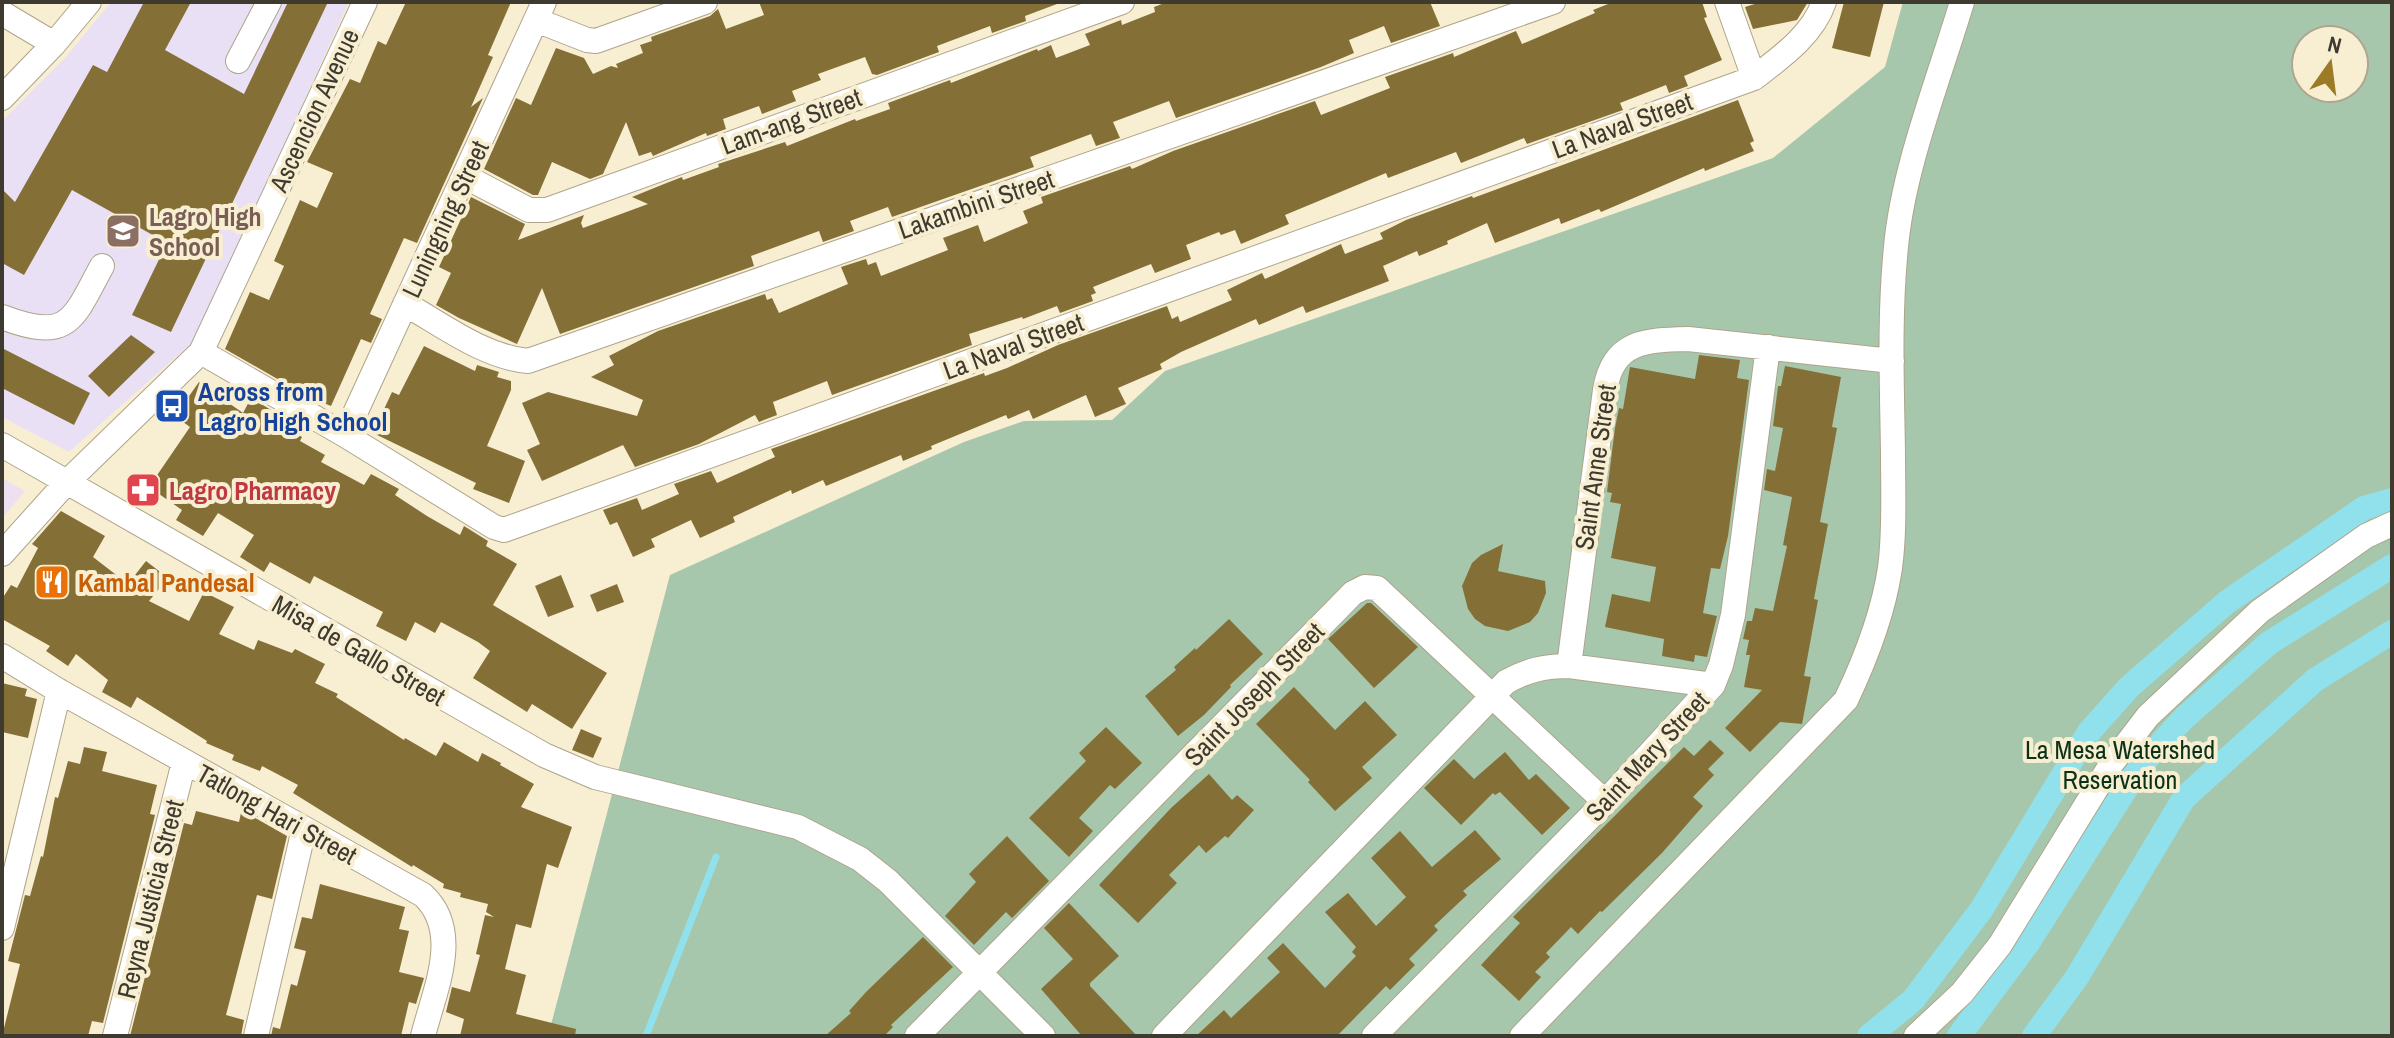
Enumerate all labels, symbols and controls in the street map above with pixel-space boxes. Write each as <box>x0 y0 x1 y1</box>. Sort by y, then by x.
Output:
street label: Ascencion Avenue <box>260 23 367 198</box>
north arrow <box>2290 24 2370 104</box>
text: N <box>2325 28 2345 61</box>
street label: Lam-ang Street <box>716 79 866 163</box>
street label: La Naval Street <box>1547 83 1697 167</box>
street label: Luningning Street <box>393 135 497 303</box>
street label: Lakambini Street <box>894 161 1059 247</box>
place label: Lagro High School <box>149 199 262 264</box>
school or university icon: Lagro High School <box>104 212 142 250</box>
street label: La Naval Street <box>938 304 1088 388</box>
place label: Across from Lagro High School <box>198 374 388 439</box>
street label: Saint Anne Street <box>1566 382 1624 552</box>
bus stop icon: Across from Lagro High School <box>153 387 191 425</box>
pharmacy icon: Lagro Pharmacy <box>124 471 162 509</box>
place label: Lagro Pharmacy <box>169 473 336 508</box>
restaurant icon: Kambal Pandesal <box>33 563 71 601</box>
place label: Kambal Pandesal <box>78 565 255 600</box>
street label: Misa de Gallo Street <box>266 586 452 714</box>
street label: Saint Joseph Street <box>1176 614 1332 774</box>
street label: Saint Mary Street <box>1578 683 1716 829</box>
park label: La Mesa Watershed Reservation <box>2025 732 2215 797</box>
street label: Tatlong Hari Street <box>191 756 363 873</box>
street label: Reyna Justicia Street <box>108 796 192 1002</box>

